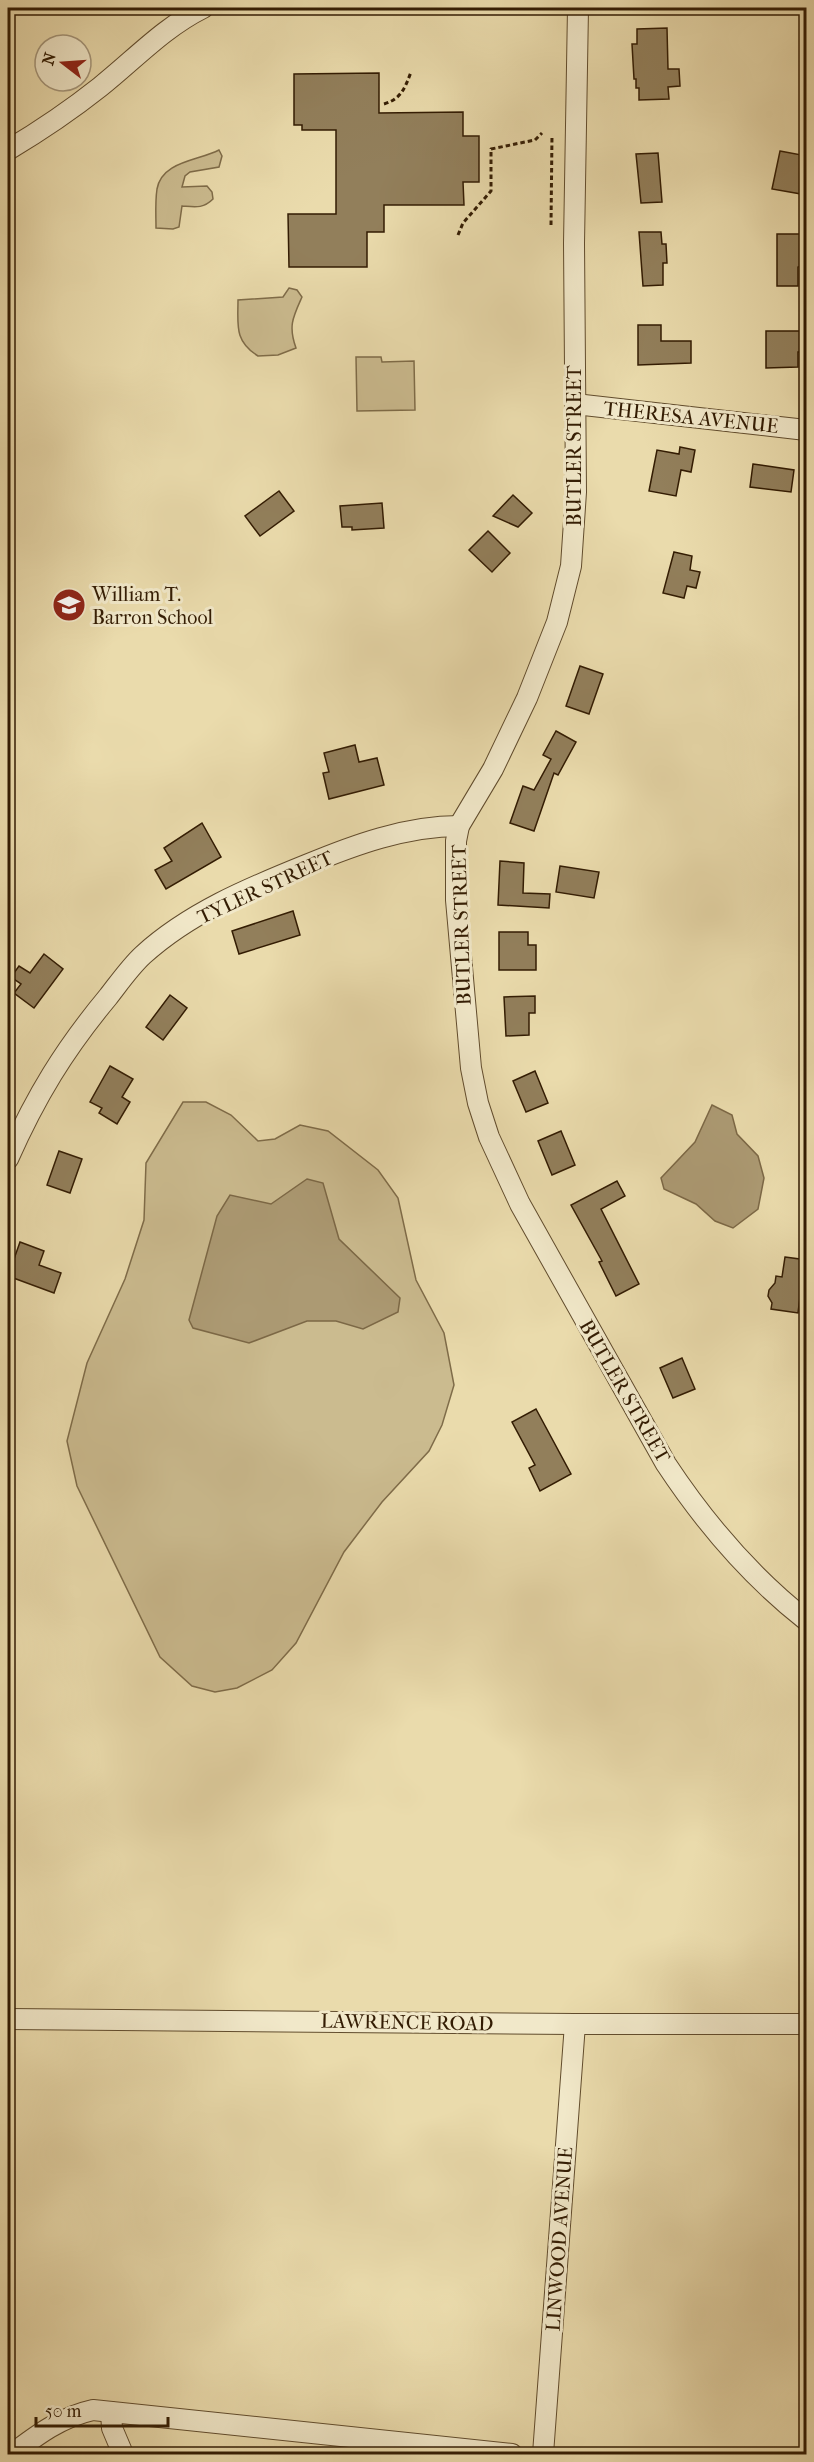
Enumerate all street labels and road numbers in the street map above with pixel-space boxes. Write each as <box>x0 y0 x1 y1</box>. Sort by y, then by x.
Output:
street label: BUTLER STREET <box>563 365 586 526</box>
street label: THERESA AVENUE <box>602 397 780 438</box>
street label: BUTLER STREET <box>447 844 476 1006</box>
street label: TYLER STREET <box>194 846 337 929</box>
street label: BUTLER STREET <box>574 1316 675 1467</box>
street label: LAWRENCE ROAD <box>320 2009 494 2036</box>
street label: LINWOOD AVENUE <box>542 2146 577 2332</box>

